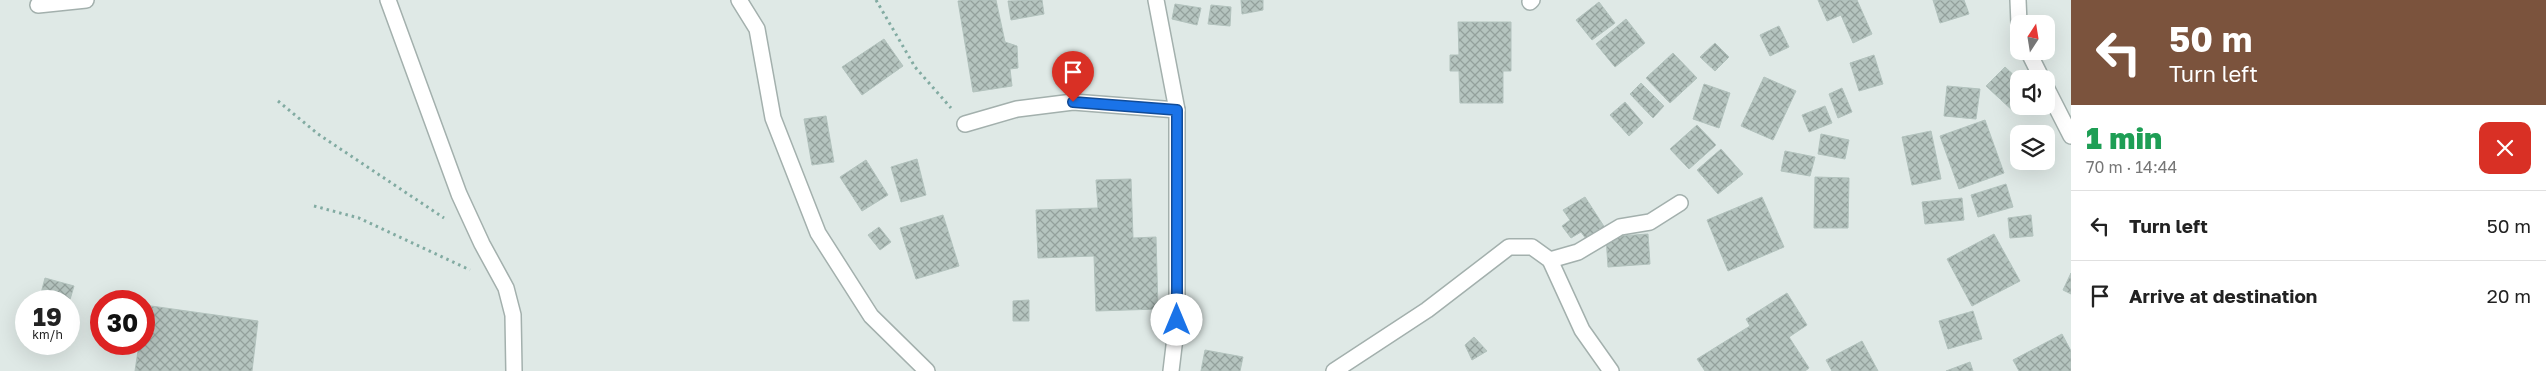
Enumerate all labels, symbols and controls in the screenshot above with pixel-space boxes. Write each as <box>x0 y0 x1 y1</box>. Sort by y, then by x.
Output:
north arrow <box>2010 15 2055 60</box>
map controls <box>2010 15 2055 170</box>
text: 50 m <box>2169 18 2252 60</box>
icon: left <box>2086 20 2151 85</box>
pin <box>1052 51 1094 102</box>
icon: arrive <box>1059 58 1087 86</box>
text: Turn left <box>2169 60 2258 87</box>
button: sound <box>2010 70 2055 115</box>
text: 1 min <box>2086 120 2162 156</box>
button: close <box>2479 122 2531 174</box>
button: layers <box>2010 125 2055 170</box>
text: 70 m · 14:44 <box>2086 157 2177 177</box>
icon: left <box>2086 212 2114 240</box>
text: Turn left <box>2129 214 2208 237</box>
text: 50 m <box>2487 214 2531 237</box>
icon: arrive <box>2086 282 2114 310</box>
text: Arrive at destination <box>2129 284 2317 307</box>
text: 20 m <box>2487 284 2531 307</box>
speed limit sign: 30 <box>90 290 155 355</box>
position arrow <box>1150 293 1202 345</box>
text: 19 <box>33 301 62 332</box>
text: km/h <box>32 327 63 342</box>

